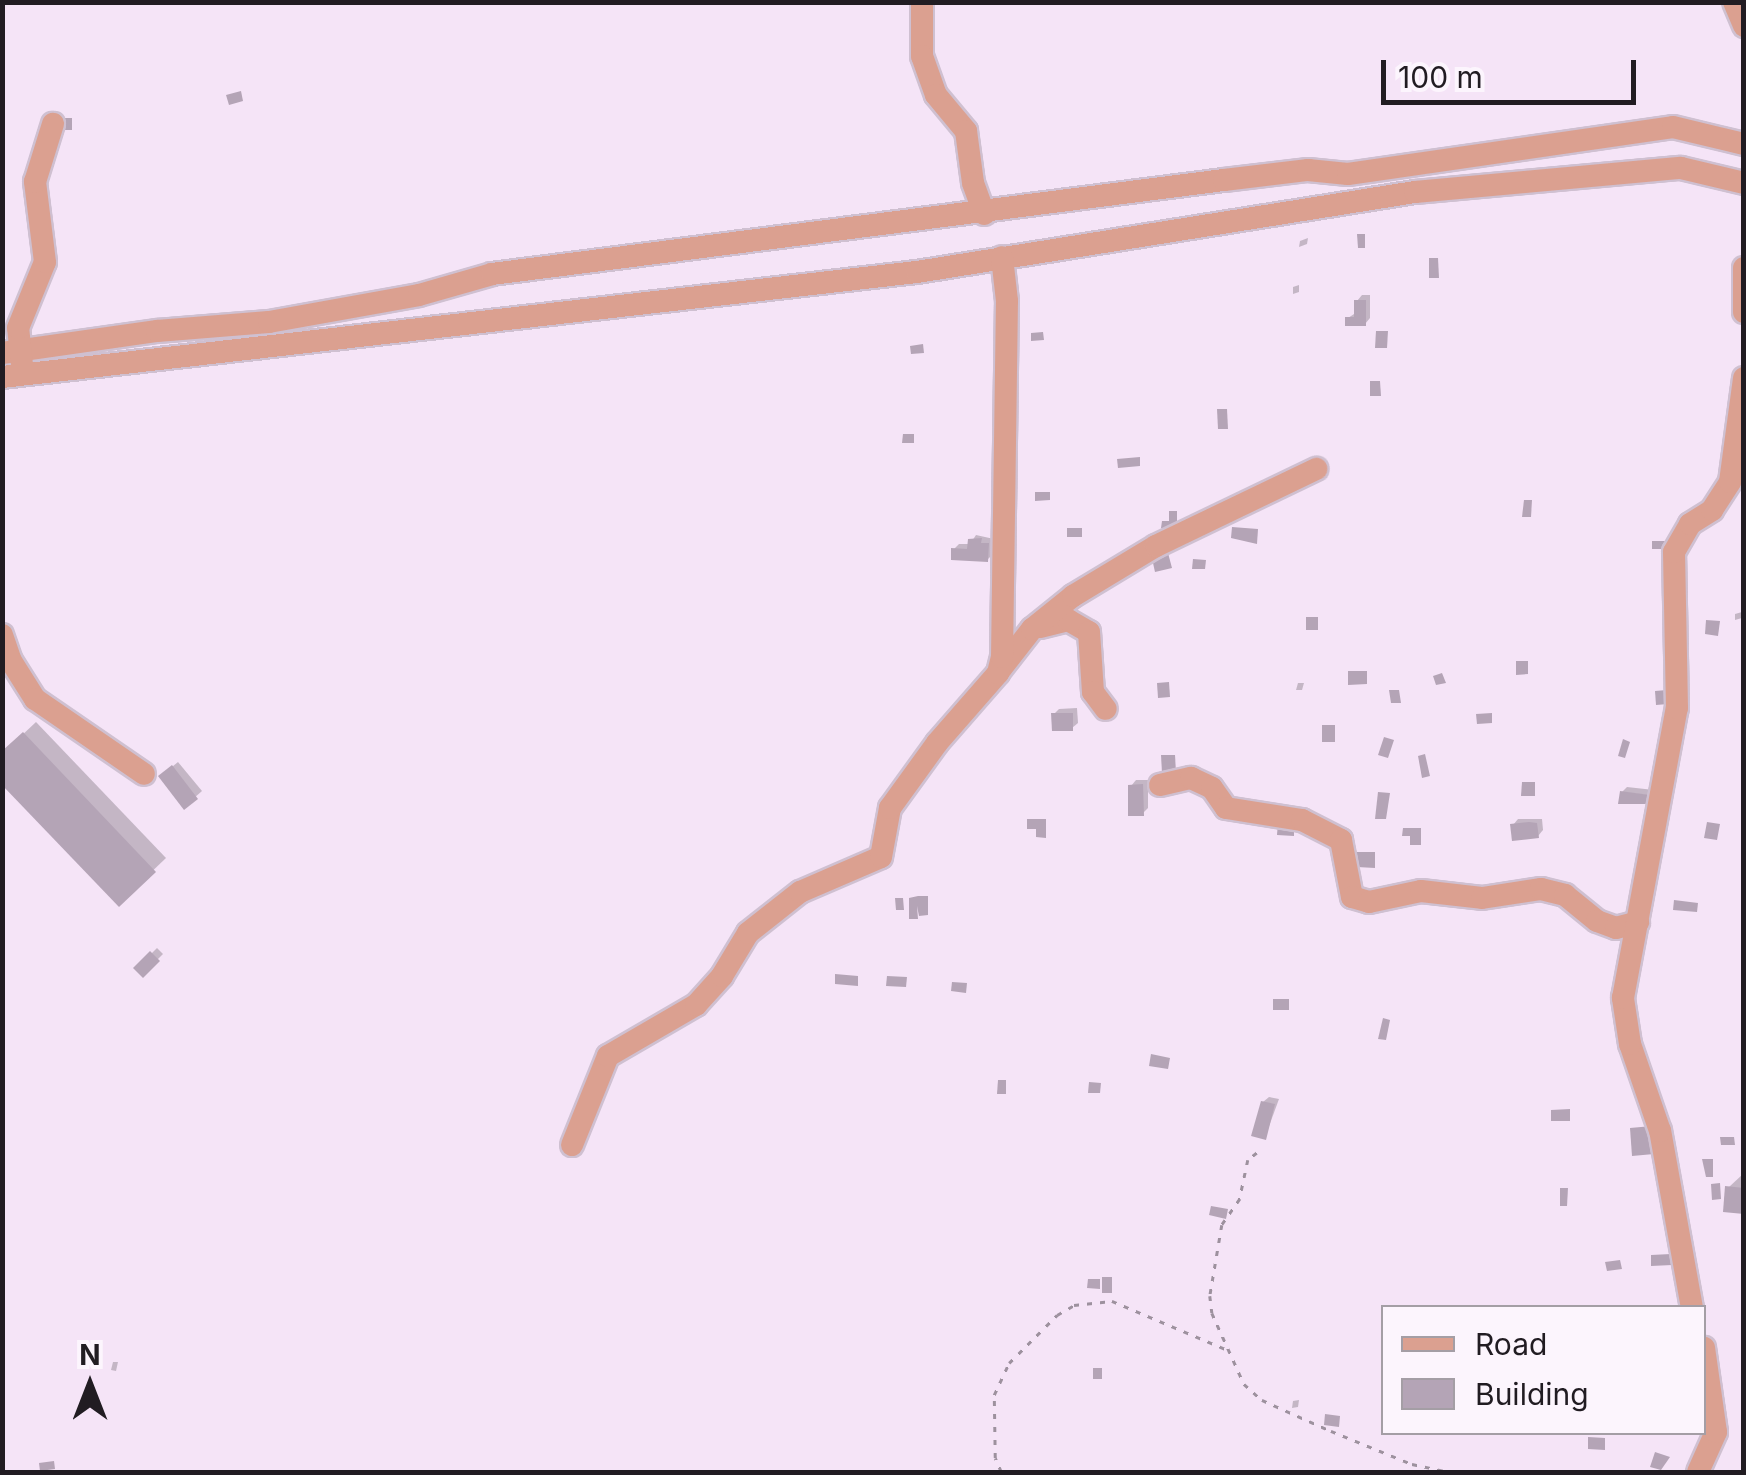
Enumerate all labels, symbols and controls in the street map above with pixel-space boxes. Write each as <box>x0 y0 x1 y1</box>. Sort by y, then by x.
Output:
scale bar <box>1386 40 1641 102</box>
text: 100 m <box>1398 59 1483 95</box>
legend <box>1381 1305 1706 1435</box>
text: Road <box>1475 1326 1547 1362</box>
north arrow <box>40 1335 140 1435</box>
text: N <box>79 1338 101 1372</box>
text: Building <box>1475 1376 1589 1412</box>

